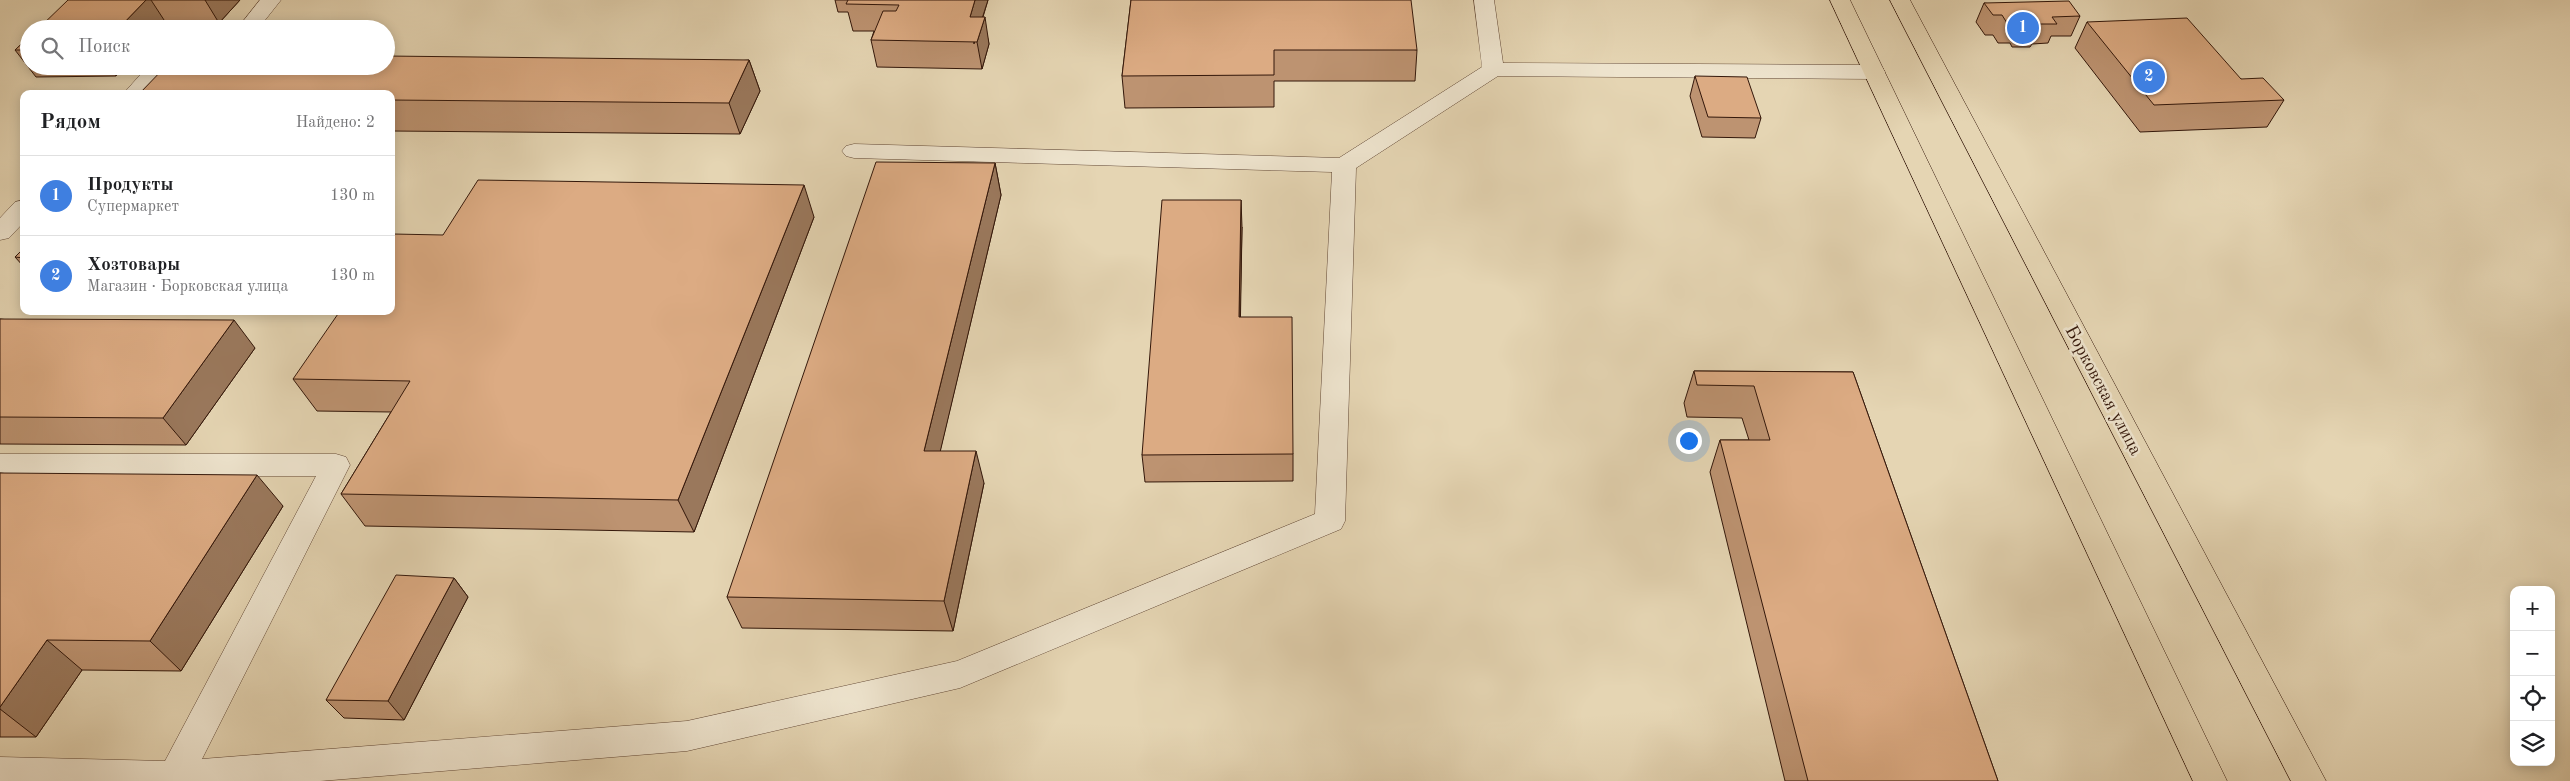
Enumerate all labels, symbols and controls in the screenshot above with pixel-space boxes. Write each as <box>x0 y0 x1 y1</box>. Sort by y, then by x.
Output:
pin: 1 <box>2007 9 2039 47</box>
search box <box>20 20 395 75</box>
icon: search <box>38 34 66 62</box>
text: Поиск <box>78 38 130 57</box>
pin: 2 <box>2133 58 2165 96</box>
text: Рядом <box>40 112 101 133</box>
text: Найдено: 2 <box>296 115 375 131</box>
text: Продукты <box>87 176 174 195</box>
text: 1 <box>51 188 61 204</box>
text: 130 m <box>330 188 375 204</box>
text: Супермаркет <box>87 199 179 215</box>
text: Хозтовары <box>87 256 180 275</box>
text: 2 <box>51 268 61 284</box>
text: 130 m <box>330 268 375 284</box>
text: Магазин · Борковская улица <box>87 279 288 295</box>
street label: Борковская улица <box>2061 323 2145 458</box>
your location <box>1676 428 1702 454</box>
map controls <box>2510 586 2555 766</box>
button: + <box>2510 586 2555 631</box>
button: − <box>2510 631 2555 676</box>
button: locate <box>2510 676 2555 721</box>
button: layers <box>2510 721 2555 766</box>

